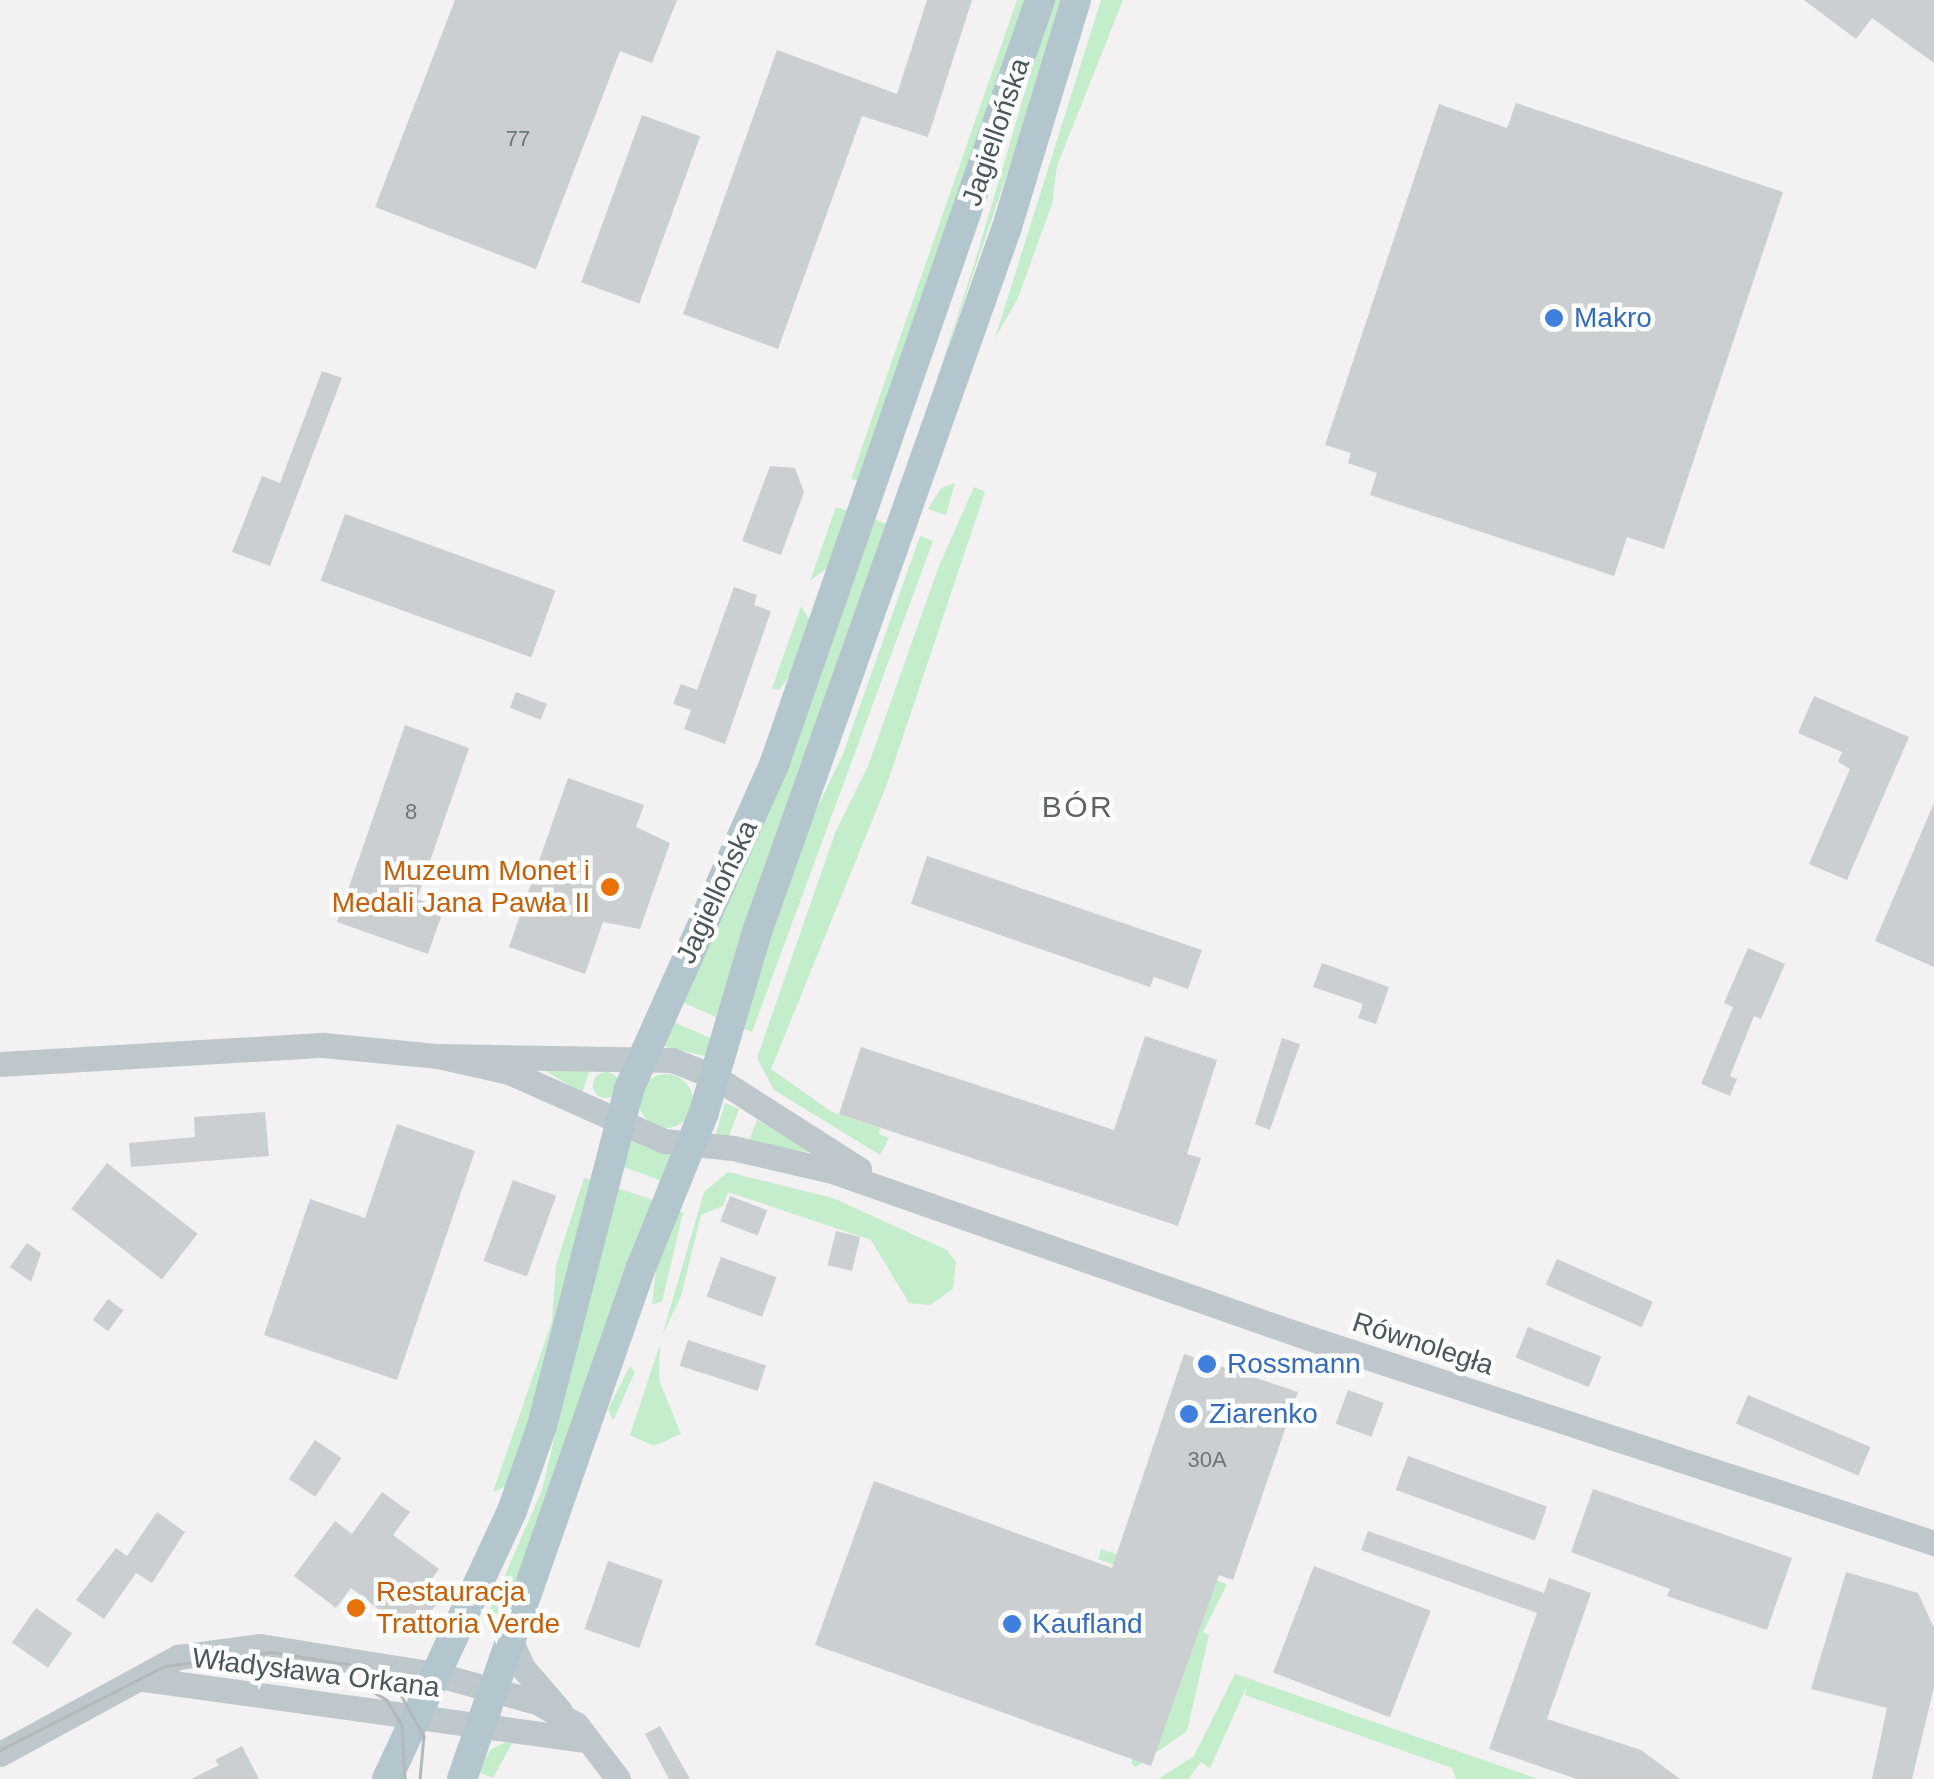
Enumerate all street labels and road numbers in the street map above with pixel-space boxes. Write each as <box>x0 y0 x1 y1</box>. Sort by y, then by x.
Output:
street label: Jagiellońska <box>955 54 1037 210</box>
street label: Jagiellońska <box>669 815 765 969</box>
street label: Równoległa <box>1348 1305 1498 1383</box>
street label: Władysława Orkana <box>190 1641 442 1705</box>

